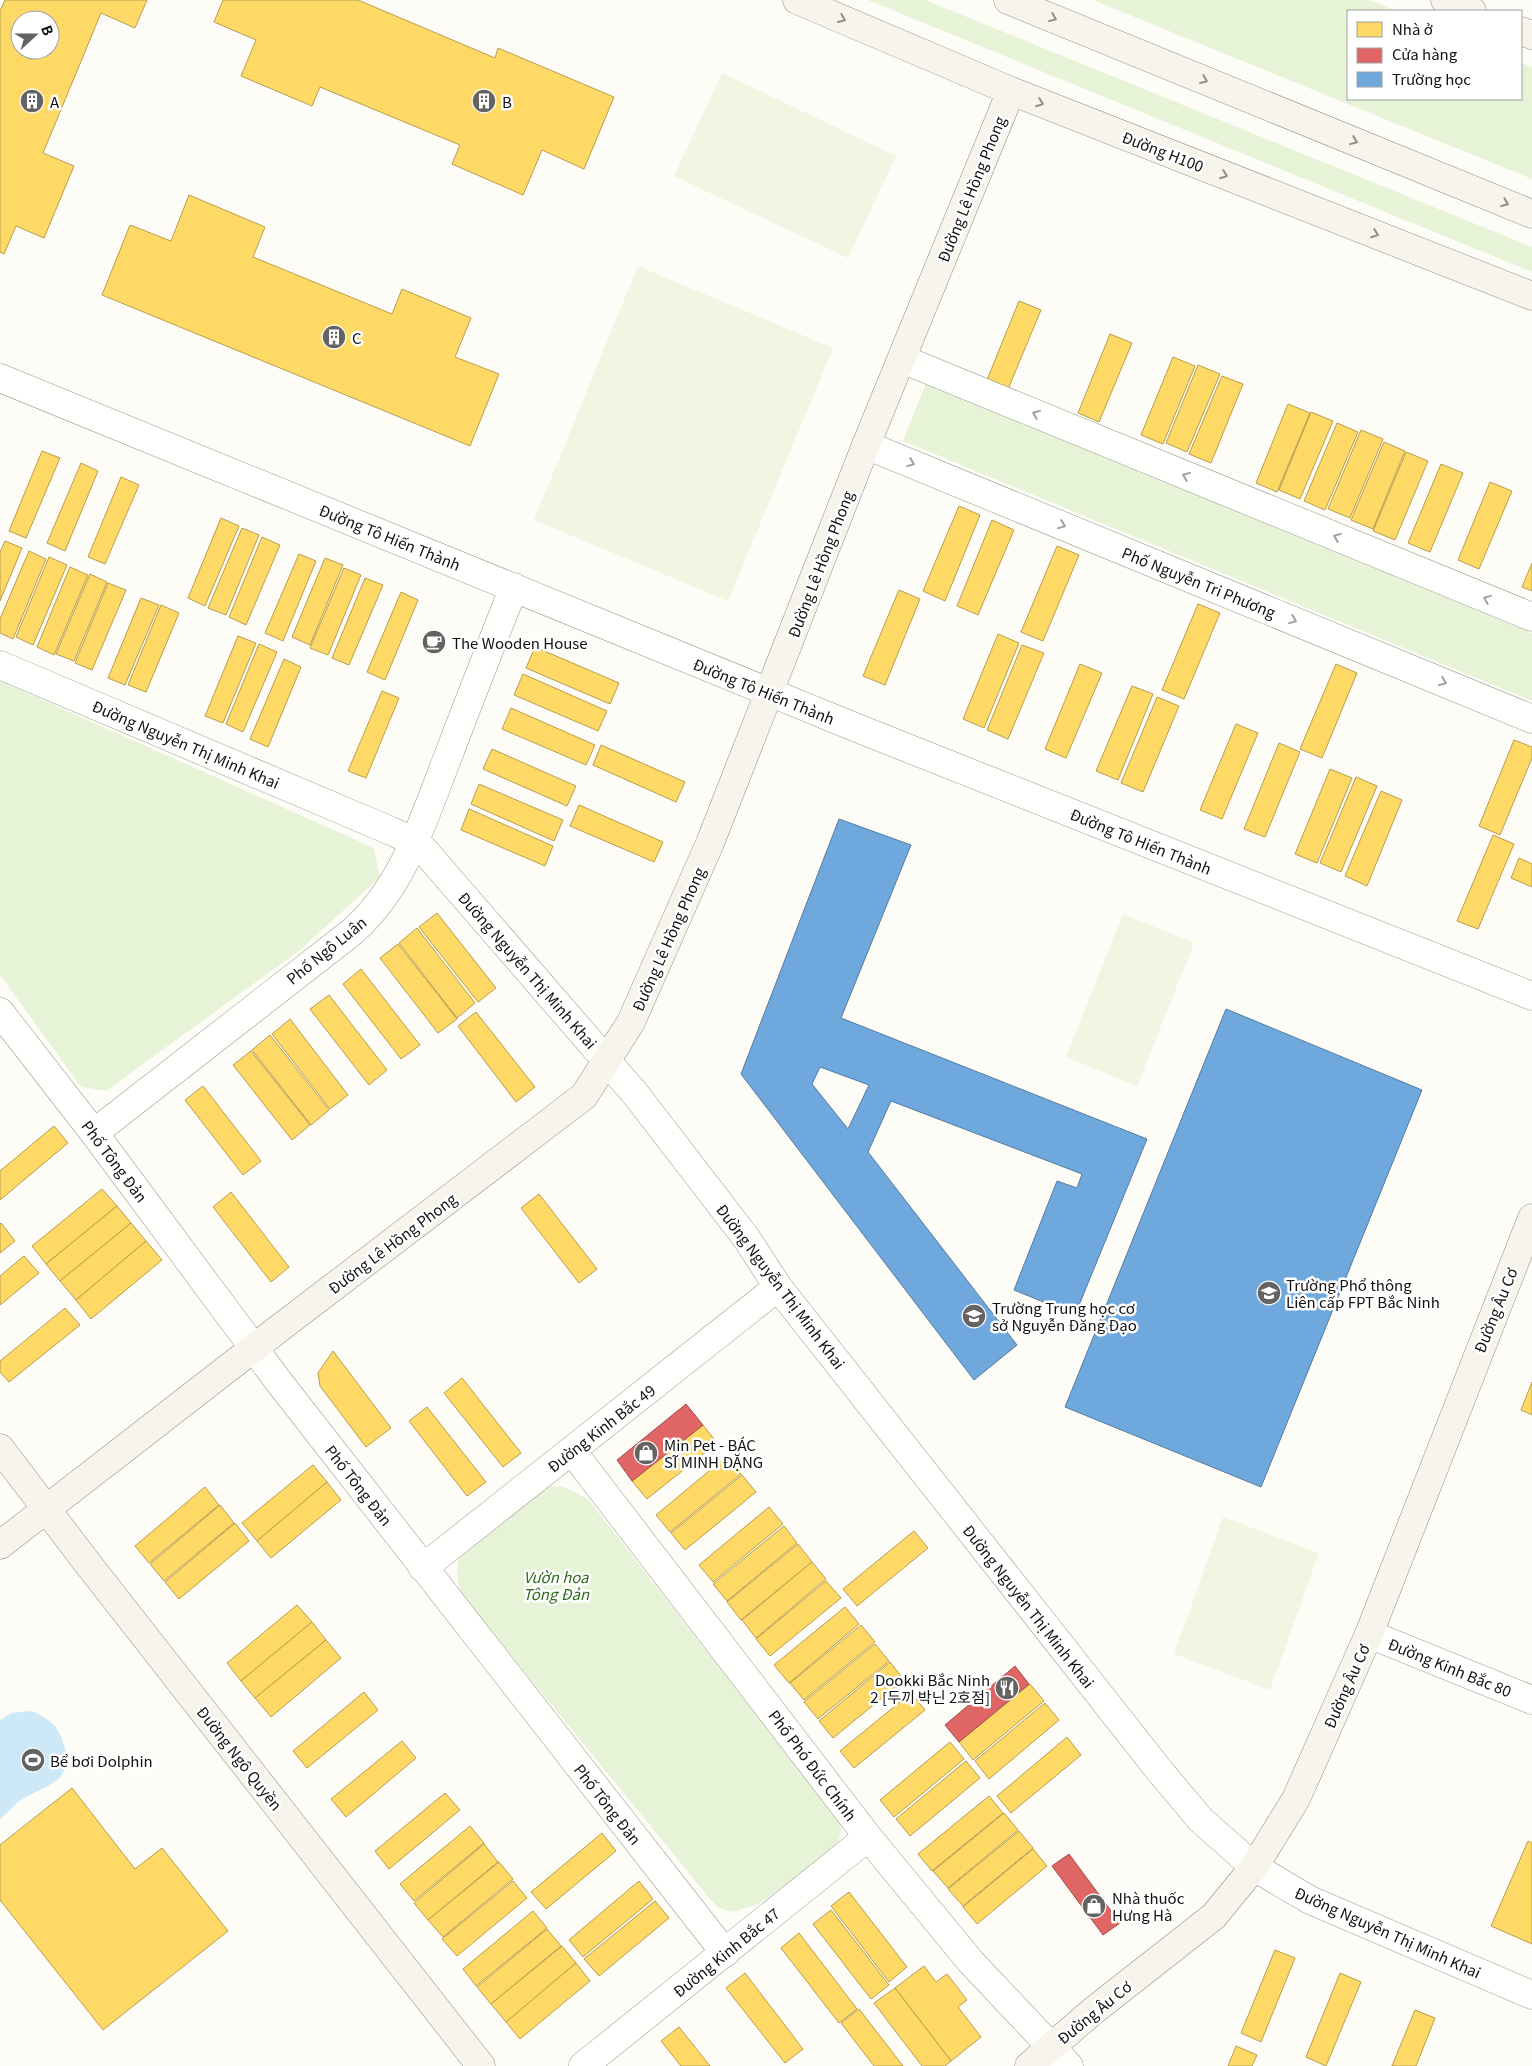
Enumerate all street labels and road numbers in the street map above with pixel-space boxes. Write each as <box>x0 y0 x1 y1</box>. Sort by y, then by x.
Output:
street label: Đường Lê Hồng Phong <box>932 112 1010 265</box>
street label: Đường H100 <box>1119 126 1207 176</box>
street label: Đường Lê Hồng Phong <box>782 487 858 640</box>
street label: Đường Tô Hiến Thành <box>316 499 464 575</box>
street label: Phố Nguyễn Tri Phương <box>1119 542 1279 623</box>
street label: Đường Tô Hiến Thành <box>690 653 838 729</box>
street label: Đường Nguyễn Thị Minh Khai <box>89 695 283 793</box>
street label: Đường Tô Hiến Thành <box>1067 803 1215 879</box>
street label: Đường Lê Hồng Phong <box>627 863 709 1014</box>
street label: Đường Nguyễn Thị Minh Khai <box>454 887 602 1053</box>
street label: Phố Ngô Luân <box>282 911 370 989</box>
street label: Phố Tông Đản <box>77 1116 153 1206</box>
street label: Đường Lê Hồng Phong <box>323 1187 461 1298</box>
street label: Đường Nguyễn Thị Minh Khai <box>712 1199 850 1373</box>
street label: Đường Âu Cơ <box>1468 1264 1522 1356</box>
street label: Đường Kinh Bắc 49 <box>543 1379 659 1477</box>
street label: Phố Tông Đản <box>321 1440 397 1530</box>
street label: Đường Nguyễn Thị Minh Khai <box>959 1520 1099 1692</box>
street label: Đường Kinh Bắc 80 <box>1385 1633 1515 1701</box>
street label: Đường Âu Cơ <box>1318 1641 1374 1731</box>
street label: Đường Ngô Quyền <box>193 1702 287 1814</box>
street label: Phố Phó Đức Chính <box>764 1705 862 1825</box>
street label: Phố Tông Đản <box>570 1759 646 1849</box>
street label: Đường Nguyễn Thị Minh Khai <box>1292 1881 1484 1983</box>
street label: Đường Kinh Bắc 47 <box>668 1903 784 2001</box>
street label: Đường Âu Cơ <box>1052 1976 1136 2048</box>

